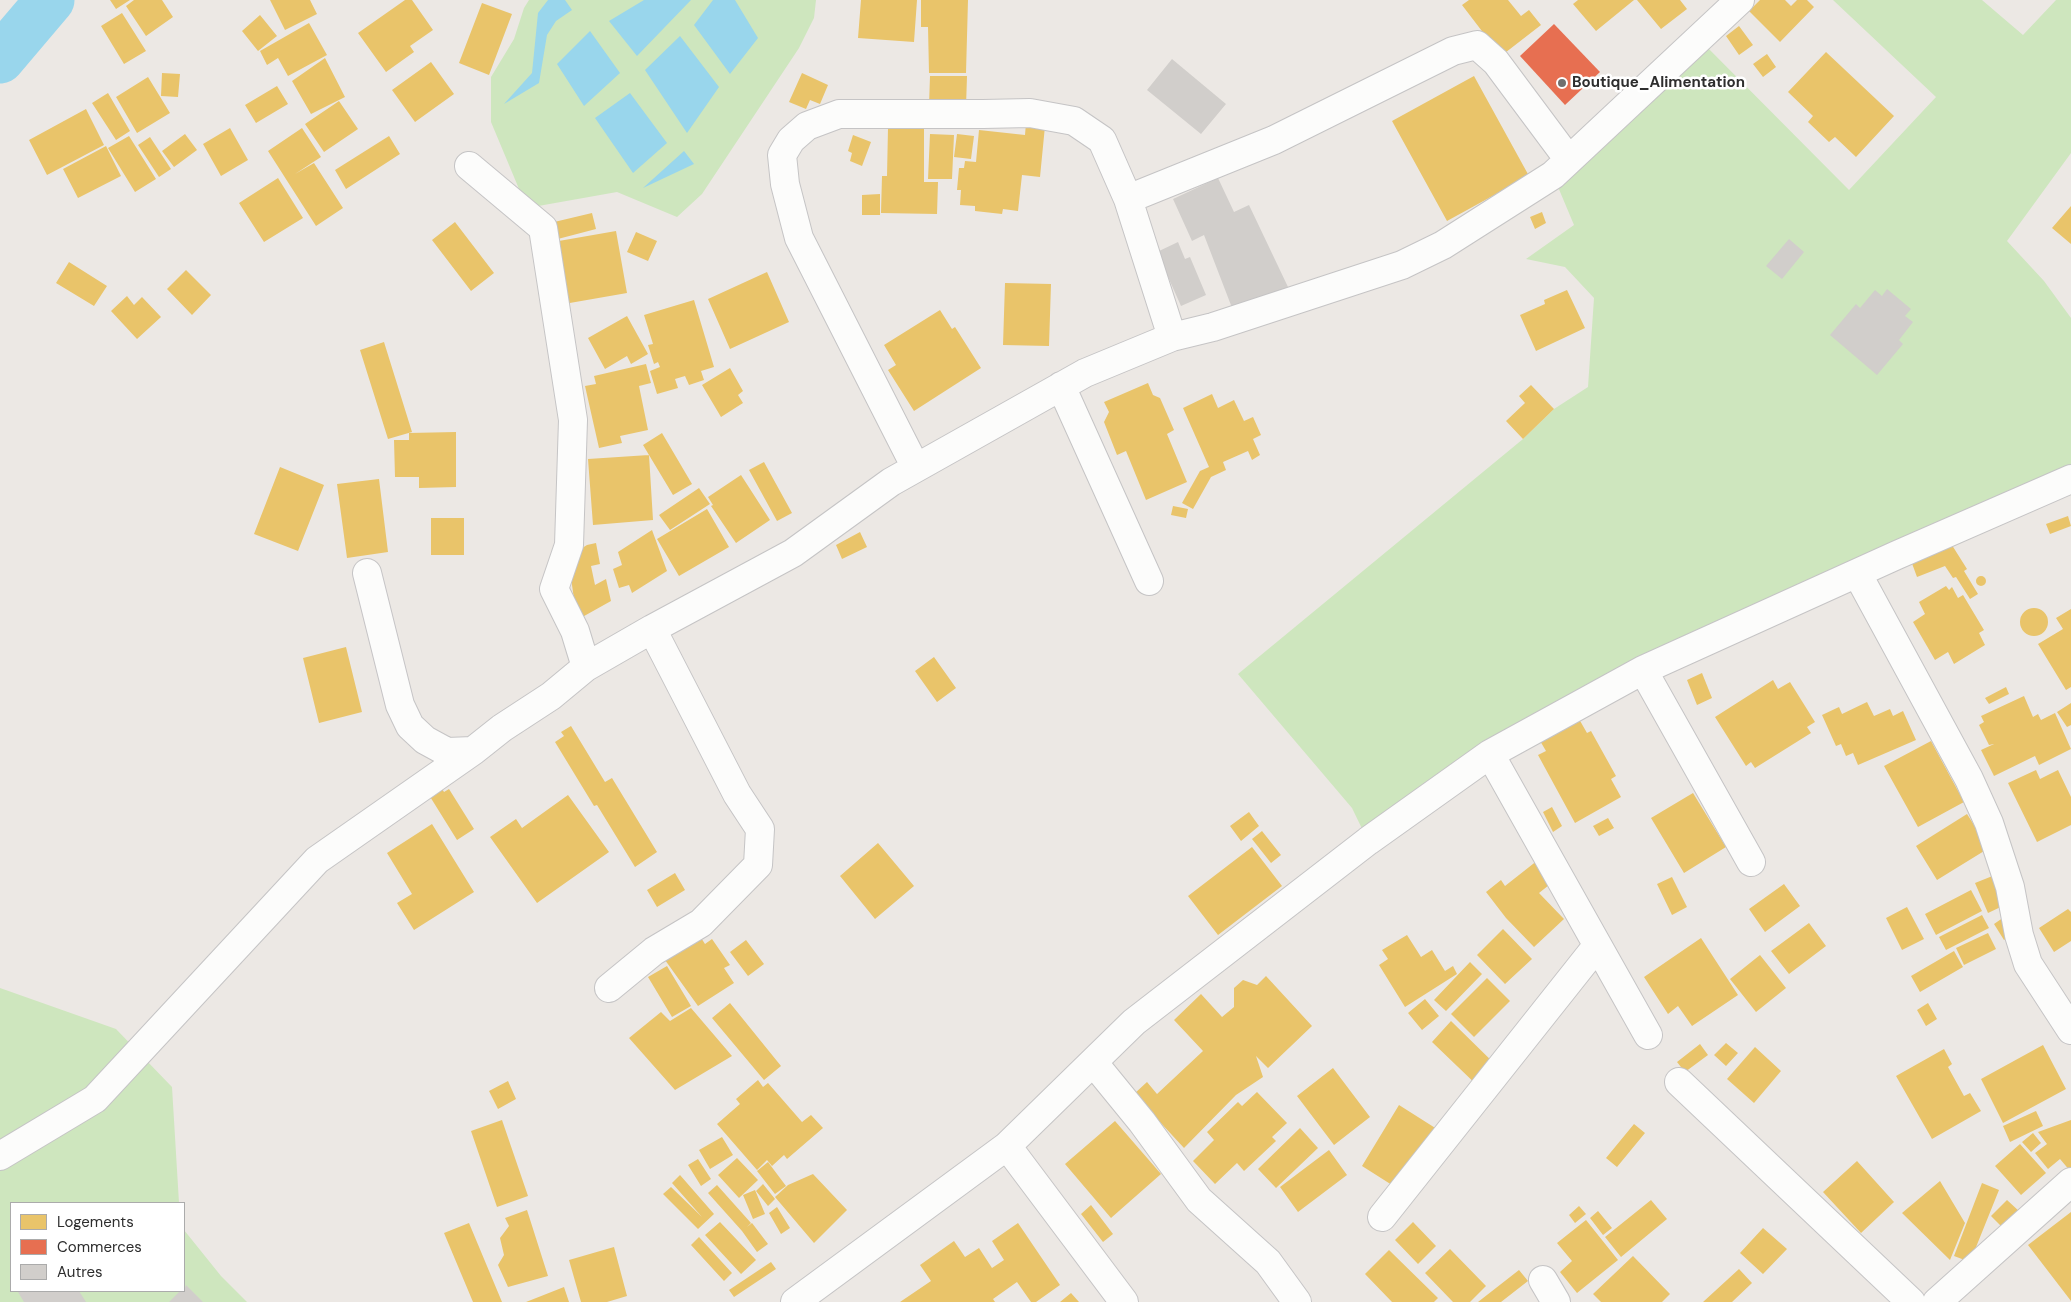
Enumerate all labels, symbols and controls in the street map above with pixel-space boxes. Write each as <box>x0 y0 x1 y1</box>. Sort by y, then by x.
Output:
place label: Boutique_Alimentation <box>1572 74 1745 92</box>
marker: Boutique_Alimentation <box>1556 77 1568 89</box>
legend <box>10 1202 185 1292</box>
text: Logements <box>57 1212 134 1232</box>
text: Commerces <box>57 1237 142 1257</box>
text: Autres <box>57 1262 103 1282</box>

